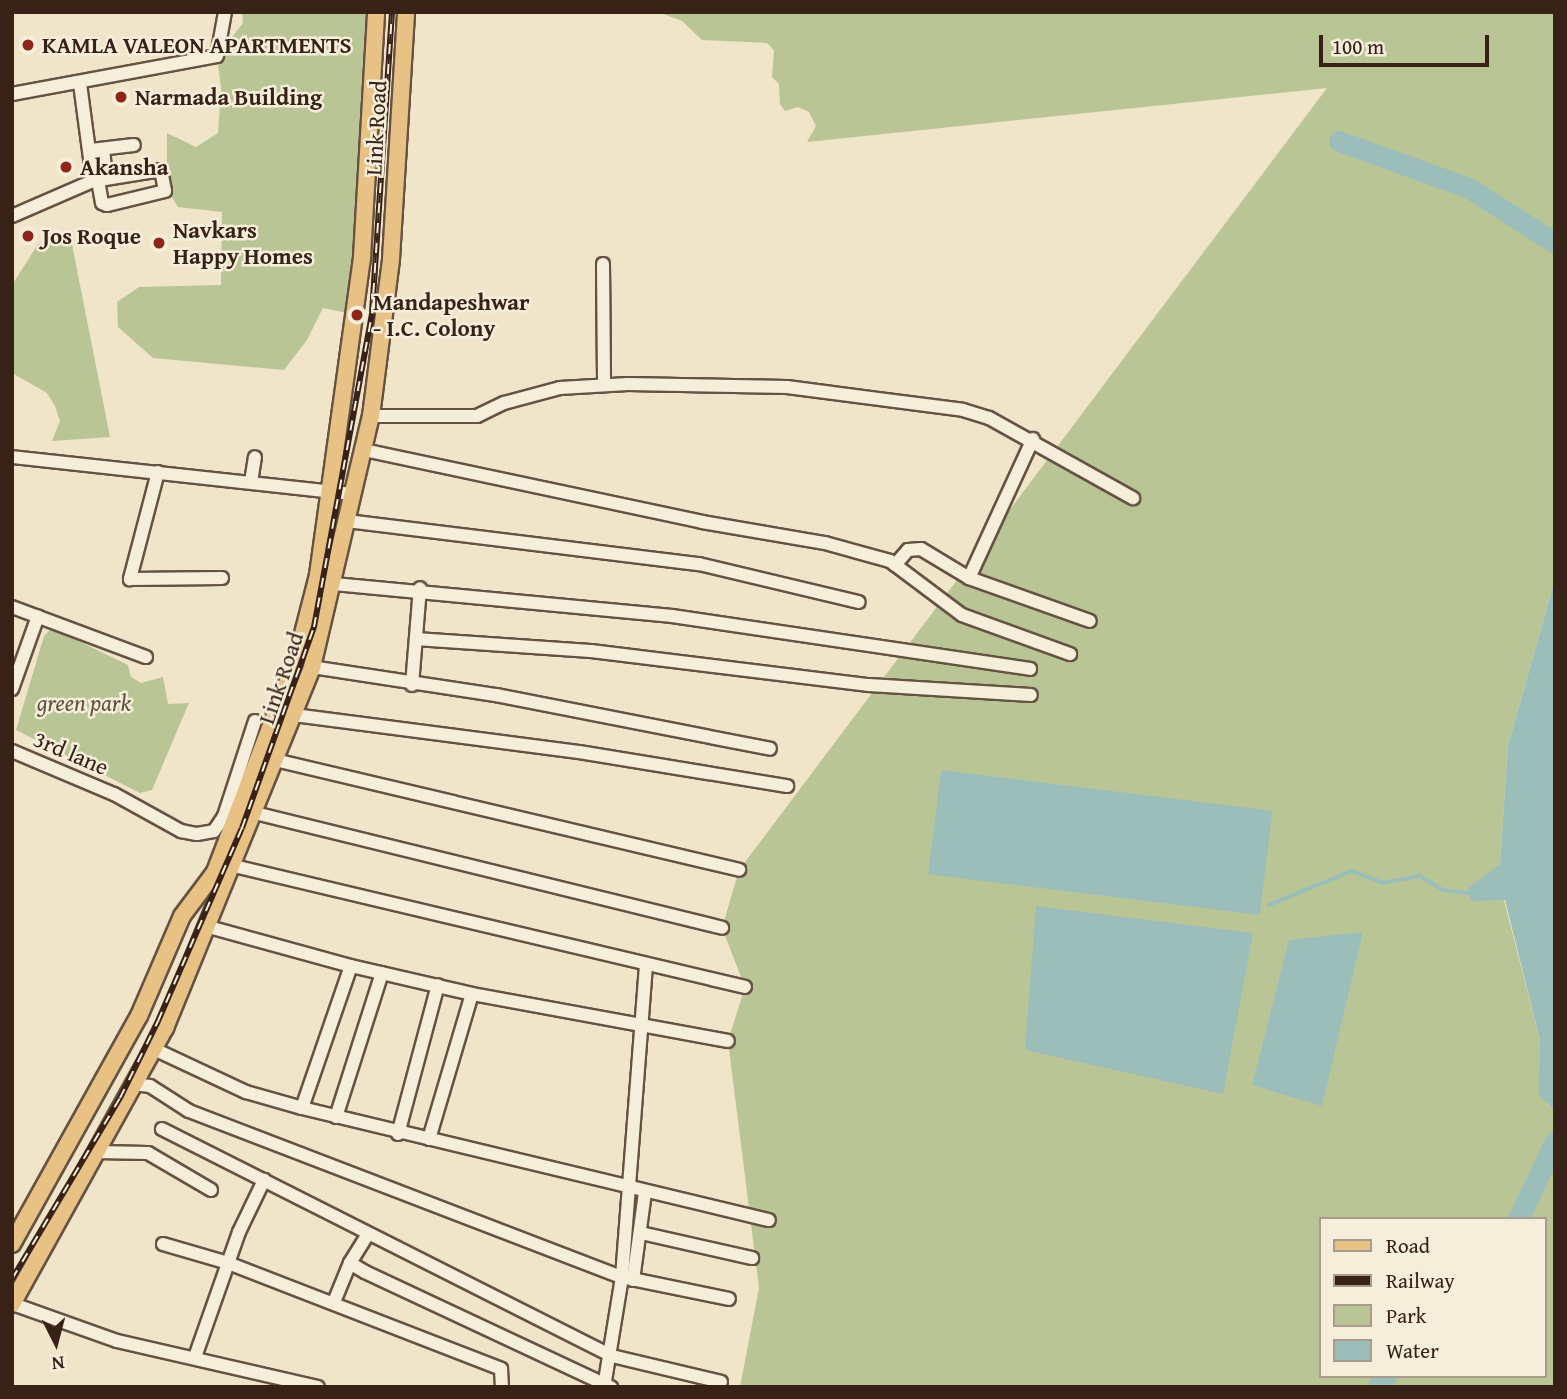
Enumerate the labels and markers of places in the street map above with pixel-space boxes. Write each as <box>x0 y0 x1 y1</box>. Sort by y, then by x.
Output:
place label: KAMLA VALEON APARTMENTS <box>42 31 352 59</box>
marker: KAMLA VALEON APARTMENTS <box>20 37 36 53</box>
place label: Narmada Building <box>135 83 322 111</box>
marker: Narmada Building <box>113 89 129 105</box>
place label: Akansha <box>80 153 168 181</box>
marker: Akansha <box>58 159 74 175</box>
place label: Navkars Happy Homes <box>173 216 313 270</box>
place label: Jos Roque <box>42 222 141 250</box>
marker: Jos Roque <box>20 228 36 244</box>
marker: Navkars Happy Homes <box>151 235 167 251</box>
place label: Mandapeshwar - I.C. Colony <box>373 288 530 342</box>
marker: Mandapeshwar - I.C. Colony <box>347 305 367 325</box>

